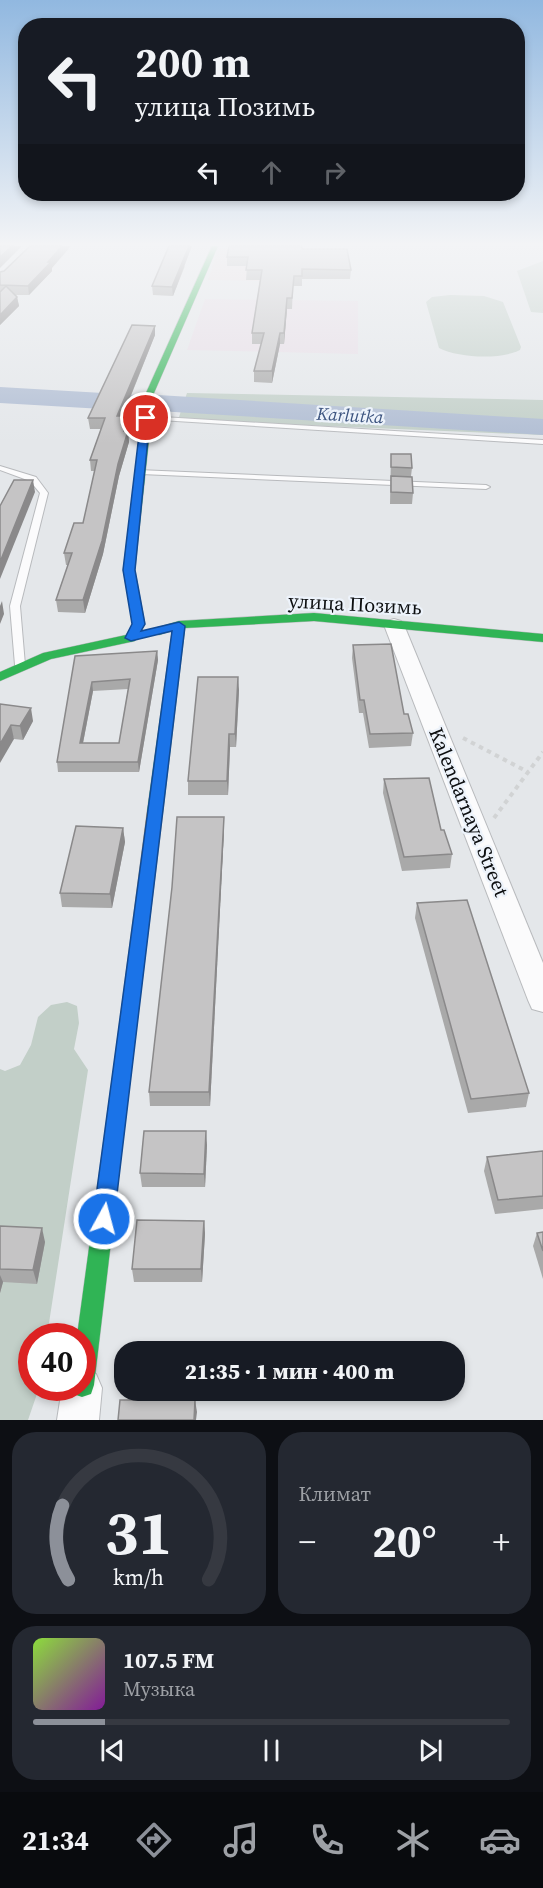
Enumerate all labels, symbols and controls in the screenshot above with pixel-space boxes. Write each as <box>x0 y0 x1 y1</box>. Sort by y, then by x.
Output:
text: 200 m <box>135 33 250 91</box>
icon: left <box>36 42 114 120</box>
text: улица Позимь <box>135 88 315 125</box>
icon: left <box>192 156 225 189</box>
icon: ahead <box>255 156 288 189</box>
icon: right <box>318 156 351 189</box>
pin <box>120 392 171 443</box>
icon: arrive <box>129 401 162 434</box>
water label: Karlutka <box>315 401 385 429</box>
street label: улица Позимь <box>288 587 422 621</box>
street label: Kalendarnaya Street <box>422 723 516 901</box>
position arrow <box>72 1187 136 1251</box>
speed limit sign: 40 <box>18 1323 96 1401</box>
text: 21:35 · 1 мин · 400 m <box>185 1356 394 1386</box>
text: Климат <box>299 1480 371 1508</box>
text: 31 <box>105 1489 173 1575</box>
text: 20° <box>372 1510 436 1572</box>
text: − <box>299 1519 316 1564</box>
text: + <box>492 1519 510 1564</box>
text: km/h <box>113 1563 164 1592</box>
text: 107.5 FM <box>123 1645 214 1675</box>
text: Музыка <box>123 1675 195 1703</box>
icon: previous <box>96 1734 129 1767</box>
icon: pause <box>255 1734 288 1767</box>
icon: next <box>414 1734 447 1767</box>
icon: directions <box>133 1819 175 1861</box>
icon: music <box>220 1819 262 1861</box>
icon: phone <box>306 1819 348 1861</box>
icon: climate <box>392 1819 434 1861</box>
icon: car <box>479 1819 521 1861</box>
text: 21:34 <box>22 1822 89 1859</box>

